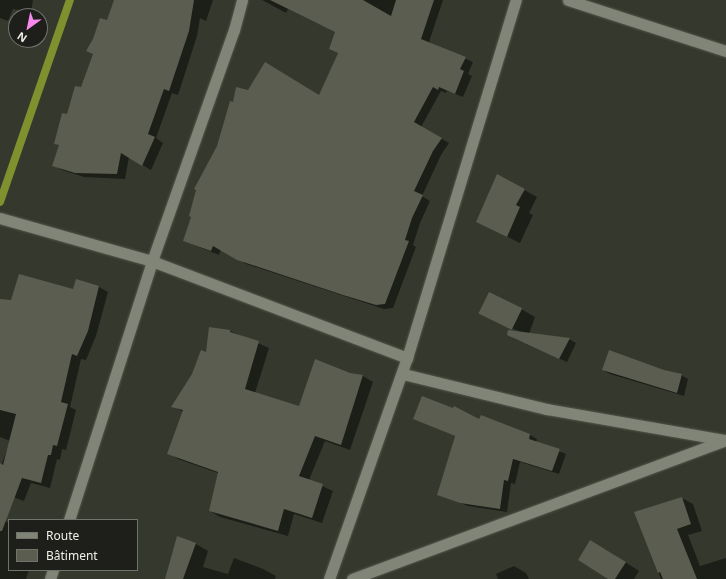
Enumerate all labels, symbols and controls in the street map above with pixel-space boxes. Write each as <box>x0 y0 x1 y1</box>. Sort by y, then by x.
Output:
north arrow <box>8 8 48 48</box>
text: N <box>14 29 30 46</box>
legend <box>8 519 138 571</box>
text: Route <box>46 527 79 544</box>
text: Bâtiment <box>46 547 98 564</box>

